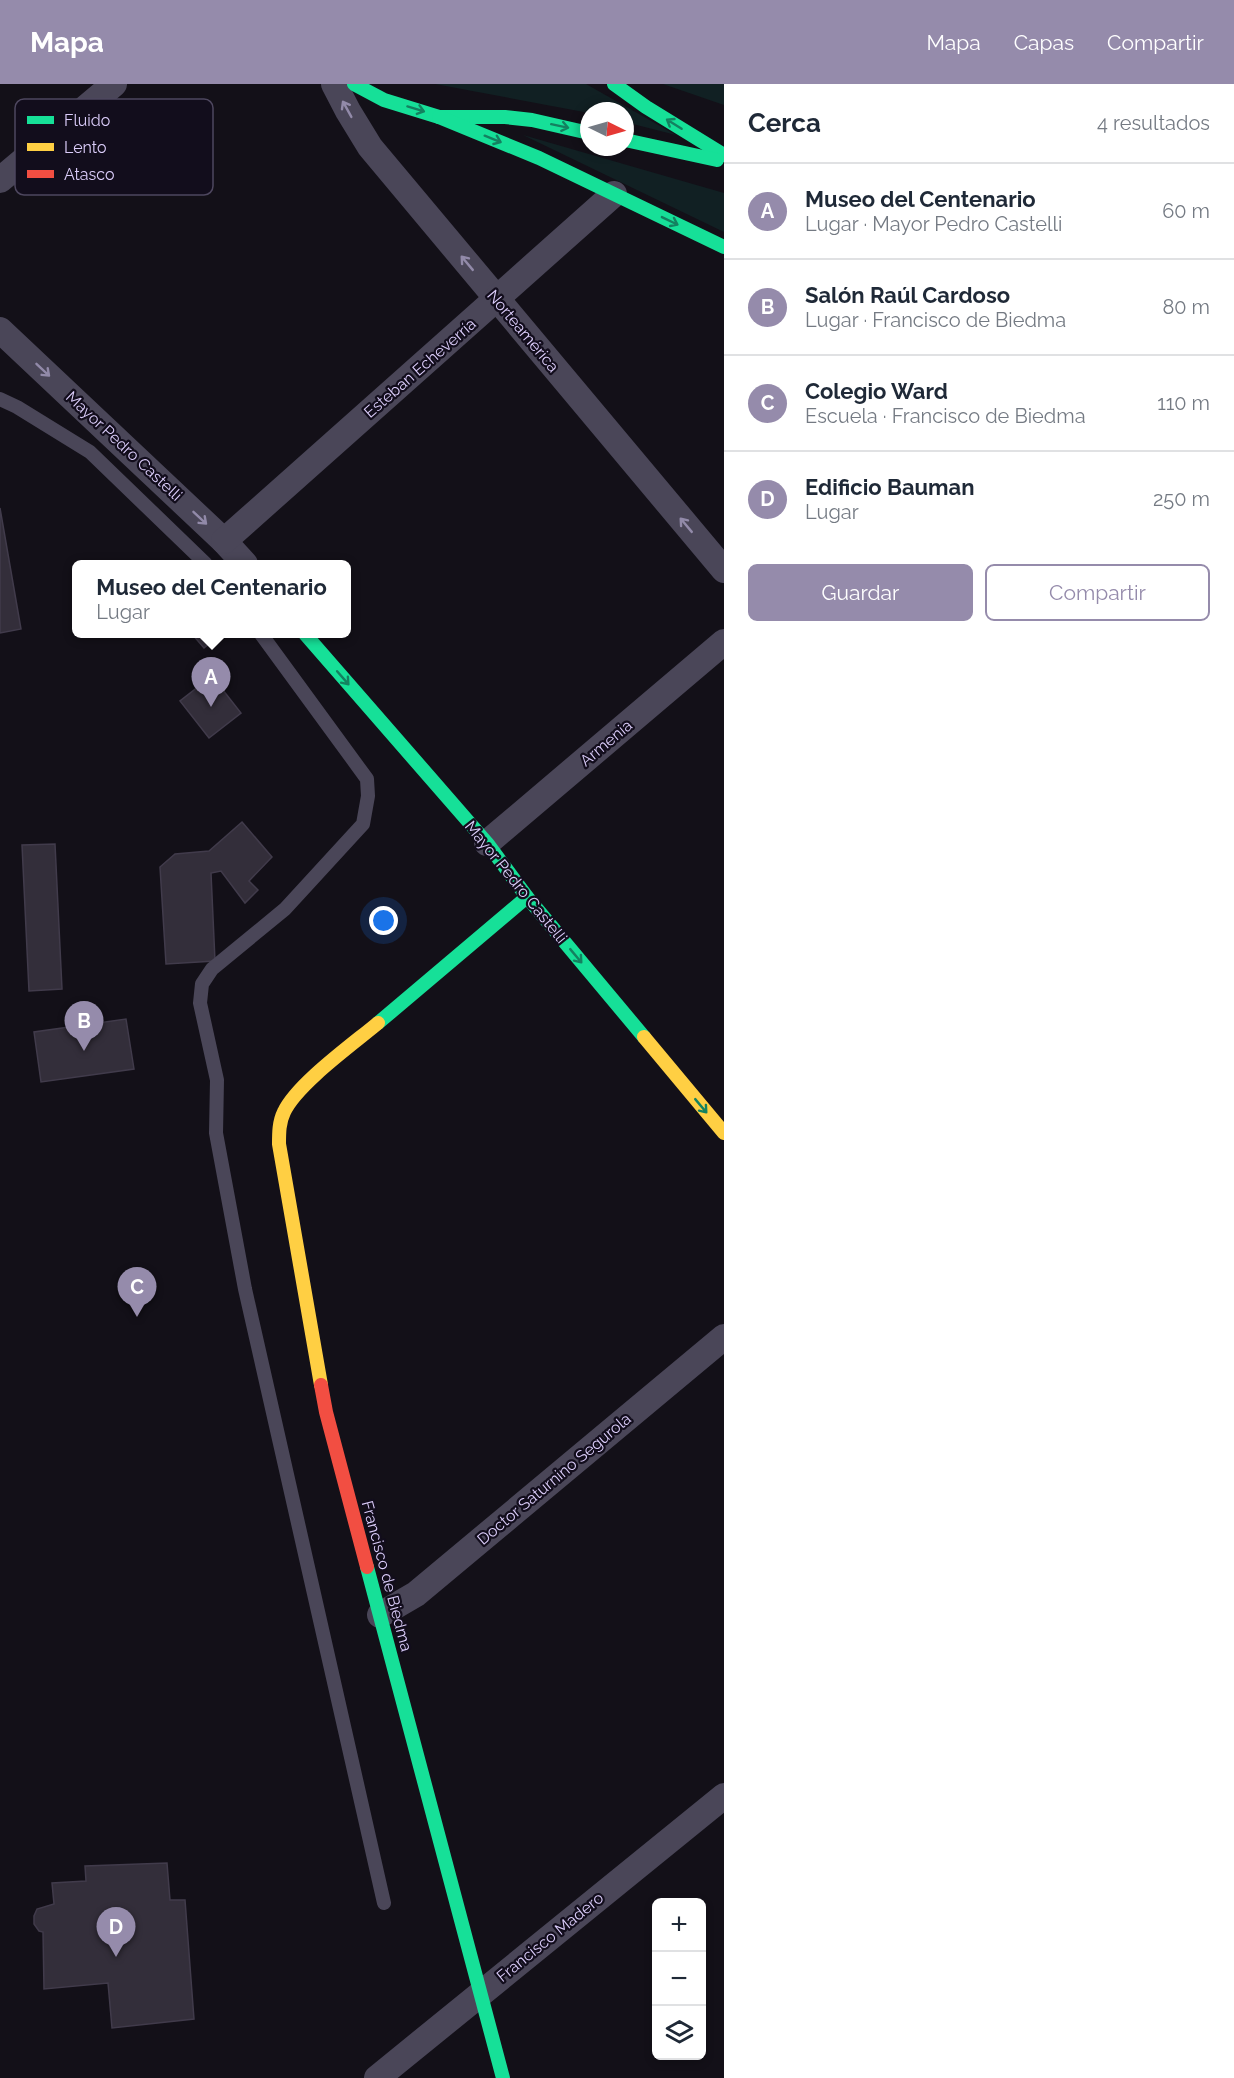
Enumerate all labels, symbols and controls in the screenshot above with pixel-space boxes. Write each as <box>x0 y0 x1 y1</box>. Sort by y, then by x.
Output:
text: Mapa <box>30 26 104 59</box>
text: Mapa <box>926 30 981 55</box>
text: Capas <box>1014 30 1074 55</box>
text: Compartir <box>1107 30 1204 55</box>
legend <box>15 99 213 195</box>
one-way arrow <box>341 101 353 118</box>
north arrow <box>580 102 634 156</box>
one-way arrow <box>406 104 425 115</box>
text: Cerca <box>748 108 821 138</box>
text: Fluido <box>64 111 110 130</box>
text: 4 resultados <box>1097 111 1210 135</box>
one-way arrow <box>666 118 683 130</box>
one-way arrow <box>550 121 569 133</box>
one-way arrow <box>483 134 502 145</box>
text: Lento <box>64 138 107 157</box>
text: Atasco <box>64 165 115 184</box>
text: Museo del Centenario <box>805 186 1036 212</box>
text: A <box>761 199 774 223</box>
text: 60 m <box>1162 199 1210 223</box>
text: Lugar · Mayor Pedro Castelli <box>805 212 1062 236</box>
one-way arrow <box>661 216 679 228</box>
one-way arrow <box>460 255 473 271</box>
text: Salón Raúl Cardoso <box>805 282 1010 308</box>
street label: Norteamérica <box>483 286 563 376</box>
text: B <box>761 295 774 319</box>
text: 80 m <box>1162 295 1210 319</box>
text: Lugar · Francisco de Biedma <box>805 308 1066 332</box>
street label: Esteban Echeverría <box>360 314 480 422</box>
one-way arrow <box>35 363 50 377</box>
text: Colegio Ward <box>805 378 948 404</box>
street label: Mayor Pedro Castelli <box>62 387 186 505</box>
text: C <box>761 391 774 415</box>
text: 110 m <box>1157 391 1210 415</box>
text: Escuela · Francisco de Biedma <box>805 404 1086 428</box>
text: Edificio Bauman <box>805 474 975 500</box>
text: D <box>760 487 775 511</box>
text: 250 m <box>1153 487 1210 511</box>
text: Lugar <box>805 500 859 524</box>
one-way arrow <box>192 511 207 525</box>
one-way arrow <box>680 517 693 533</box>
popup <box>72 560 351 638</box>
button: Guardar <box>748 564 973 621</box>
button: Compartir <box>985 564 1210 621</box>
text: Museo del Centenario <box>96 574 327 600</box>
text: Lugar <box>96 600 150 624</box>
pin: A <box>192 658 230 707</box>
one-way arrow <box>337 670 350 686</box>
street label: Armenia <box>576 716 636 770</box>
street label: Mayor Pedro Castelli <box>461 817 571 947</box>
your location <box>369 906 398 935</box>
one-way arrow <box>569 948 583 963</box>
pin: B <box>64 1002 104 1051</box>
one-way arrow <box>694 1098 708 1113</box>
pin: C <box>118 1268 156 1317</box>
street label: Doctor Saturnino Segurola <box>473 1409 635 1549</box>
street label: Francisco de Biedma <box>358 1499 416 1653</box>
street label: Francisco Madero <box>493 1888 607 1986</box>
map controls <box>652 1898 706 2060</box>
button: + <box>652 1898 706 1952</box>
pin: D <box>96 1908 136 1957</box>
button: − <box>652 1952 706 2006</box>
button: layers <box>652 2006 706 2060</box>

